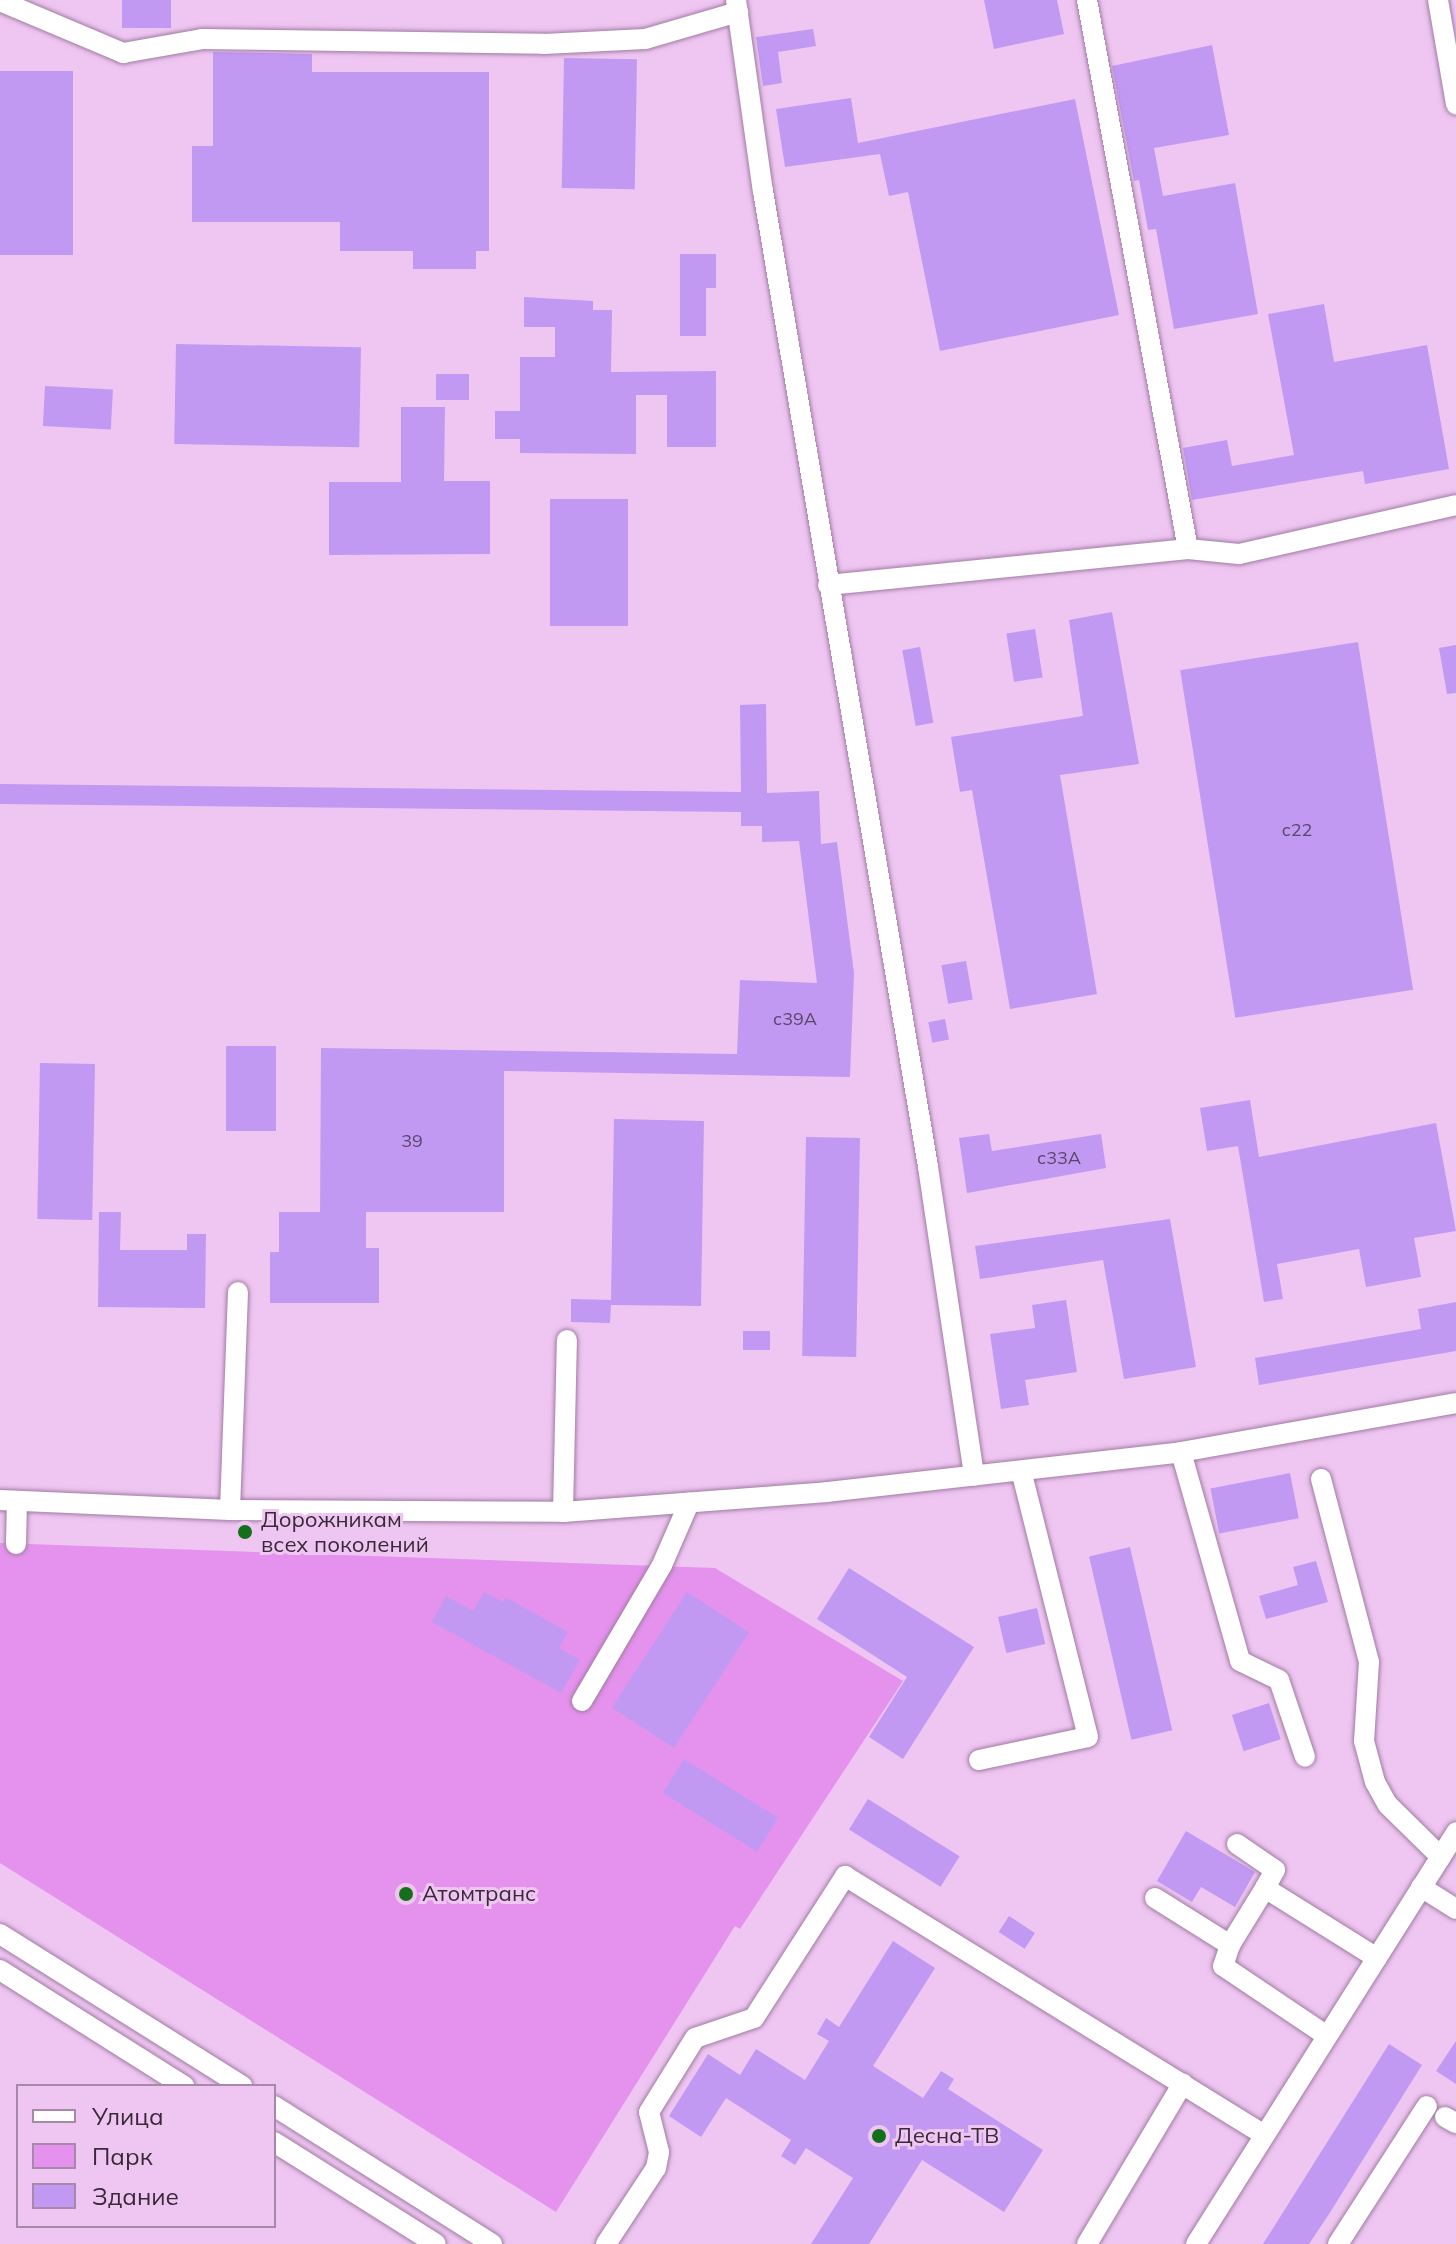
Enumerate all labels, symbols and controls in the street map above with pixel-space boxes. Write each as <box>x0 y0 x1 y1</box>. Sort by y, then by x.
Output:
house number: с22 <box>1282 819 1312 841</box>
house number: с39А <box>773 1008 817 1030</box>
house number: 39 <box>401 1130 423 1152</box>
house number: с33А <box>1037 1147 1081 1169</box>
place label: Дорожникам всех поколений <box>261 1506 429 1558</box>
marker: Дорожникам всех поколений <box>236 1523 254 1541</box>
place label: Атомтранс <box>422 1881 536 1907</box>
marker: Атомтранс <box>397 1885 415 1903</box>
legend <box>16 2084 276 2228</box>
text: Улица <box>92 2101 164 2131</box>
place label: Десна-ТВ <box>895 2123 999 2149</box>
marker: Десна-ТВ <box>870 2127 888 2145</box>
text: Парк <box>92 2141 153 2171</box>
text: Здание <box>92 2181 179 2211</box>

